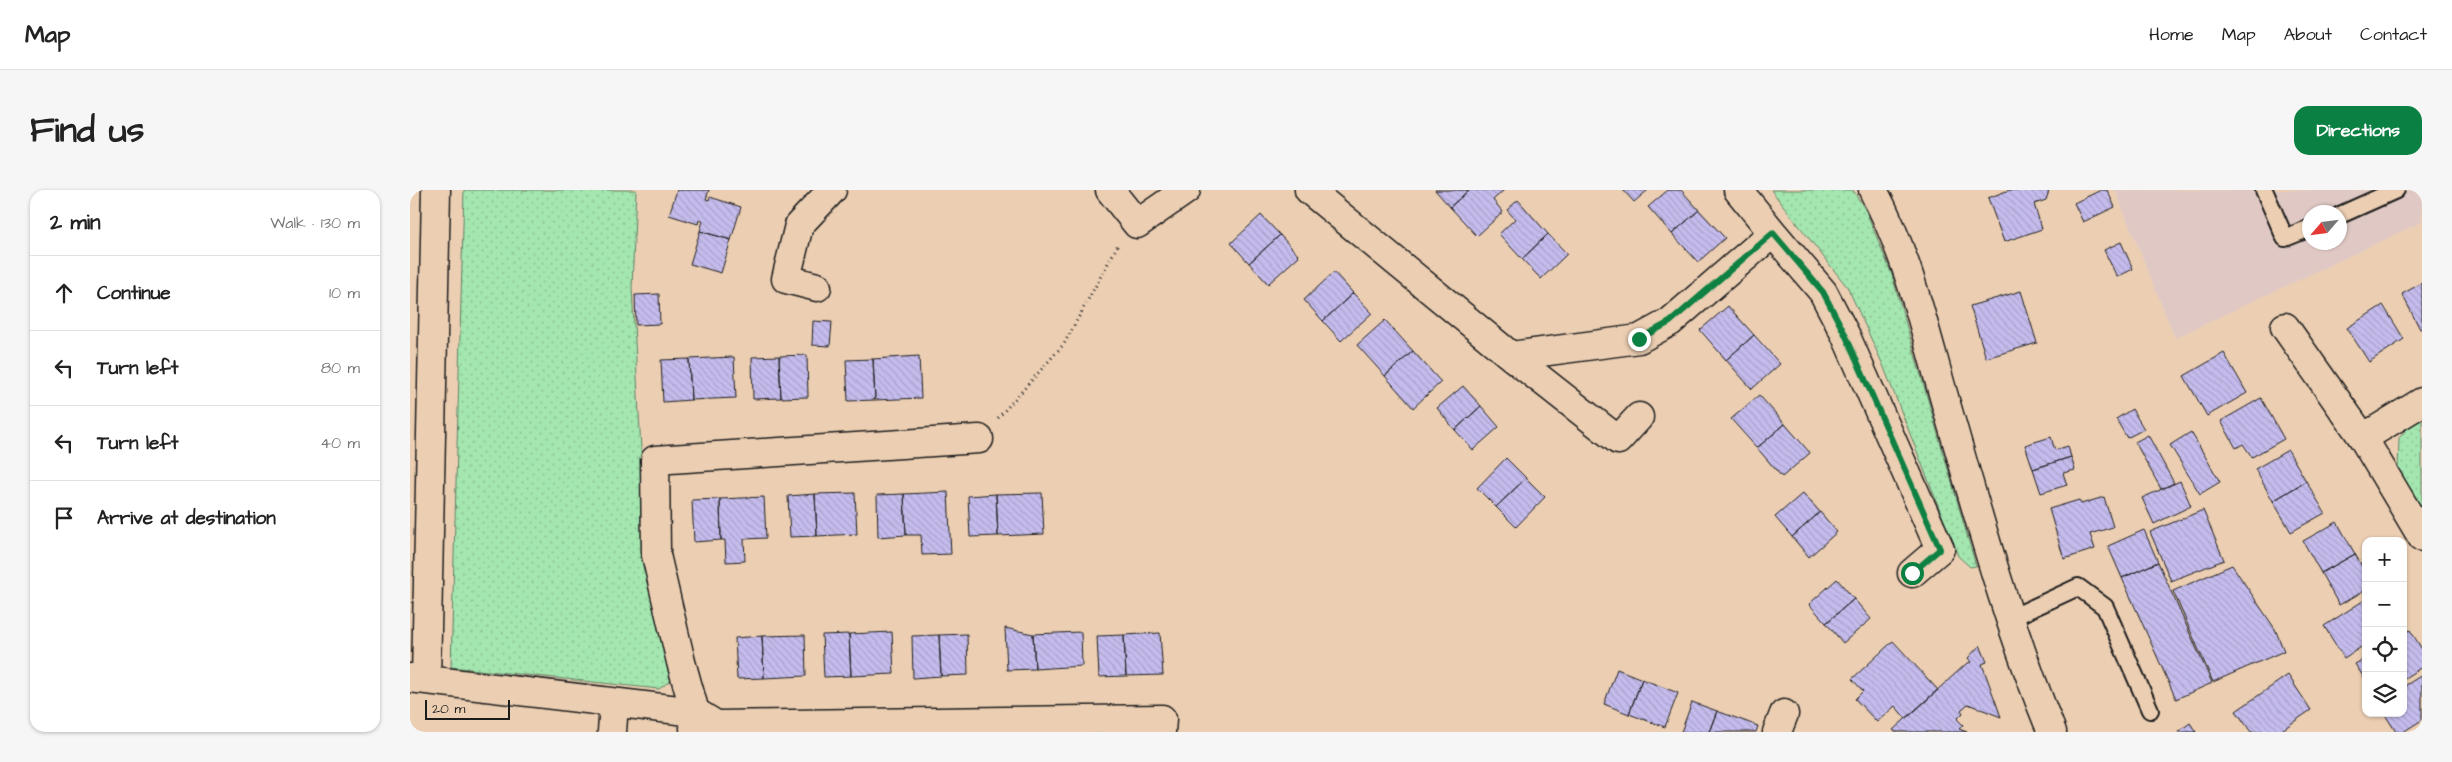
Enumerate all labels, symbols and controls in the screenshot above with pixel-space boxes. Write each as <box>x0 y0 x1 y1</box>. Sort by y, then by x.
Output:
text: Map <box>25 18 70 52</box>
text: Home <box>2149 22 2194 47</box>
text: Map <box>2222 22 2256 47</box>
text: About <box>2284 22 2332 47</box>
text: Contact <box>2360 22 2427 47</box>
text: Find us <box>30 106 144 155</box>
button: Directions <box>2294 106 2422 155</box>
north arrow <box>2302 205 2347 250</box>
text: 2 min <box>50 208 100 237</box>
text: Walk · 130 m <box>270 212 360 234</box>
icon: ahead <box>50 279 78 307</box>
text: Continue <box>97 280 171 307</box>
text: 10 m <box>329 282 360 304</box>
route end <box>1628 328 1651 351</box>
icon: left <box>50 354 78 382</box>
text: Turn left <box>97 355 178 382</box>
text: 80 m <box>321 357 360 379</box>
icon: left <box>50 429 78 457</box>
text: Turn left <box>97 430 178 457</box>
text: 40 m <box>320 432 360 454</box>
icon: arrive <box>50 504 78 532</box>
text: Arrive at destination <box>97 505 276 532</box>
map controls <box>2362 537 2407 717</box>
button: + <box>2362 537 2407 582</box>
route start <box>1901 562 1924 585</box>
button: − <box>2362 582 2407 627</box>
button: locate <box>2362 627 2407 672</box>
button: layers <box>2362 672 2407 717</box>
scale bar <box>425 697 510 720</box>
text: 20 m <box>432 699 465 719</box>

